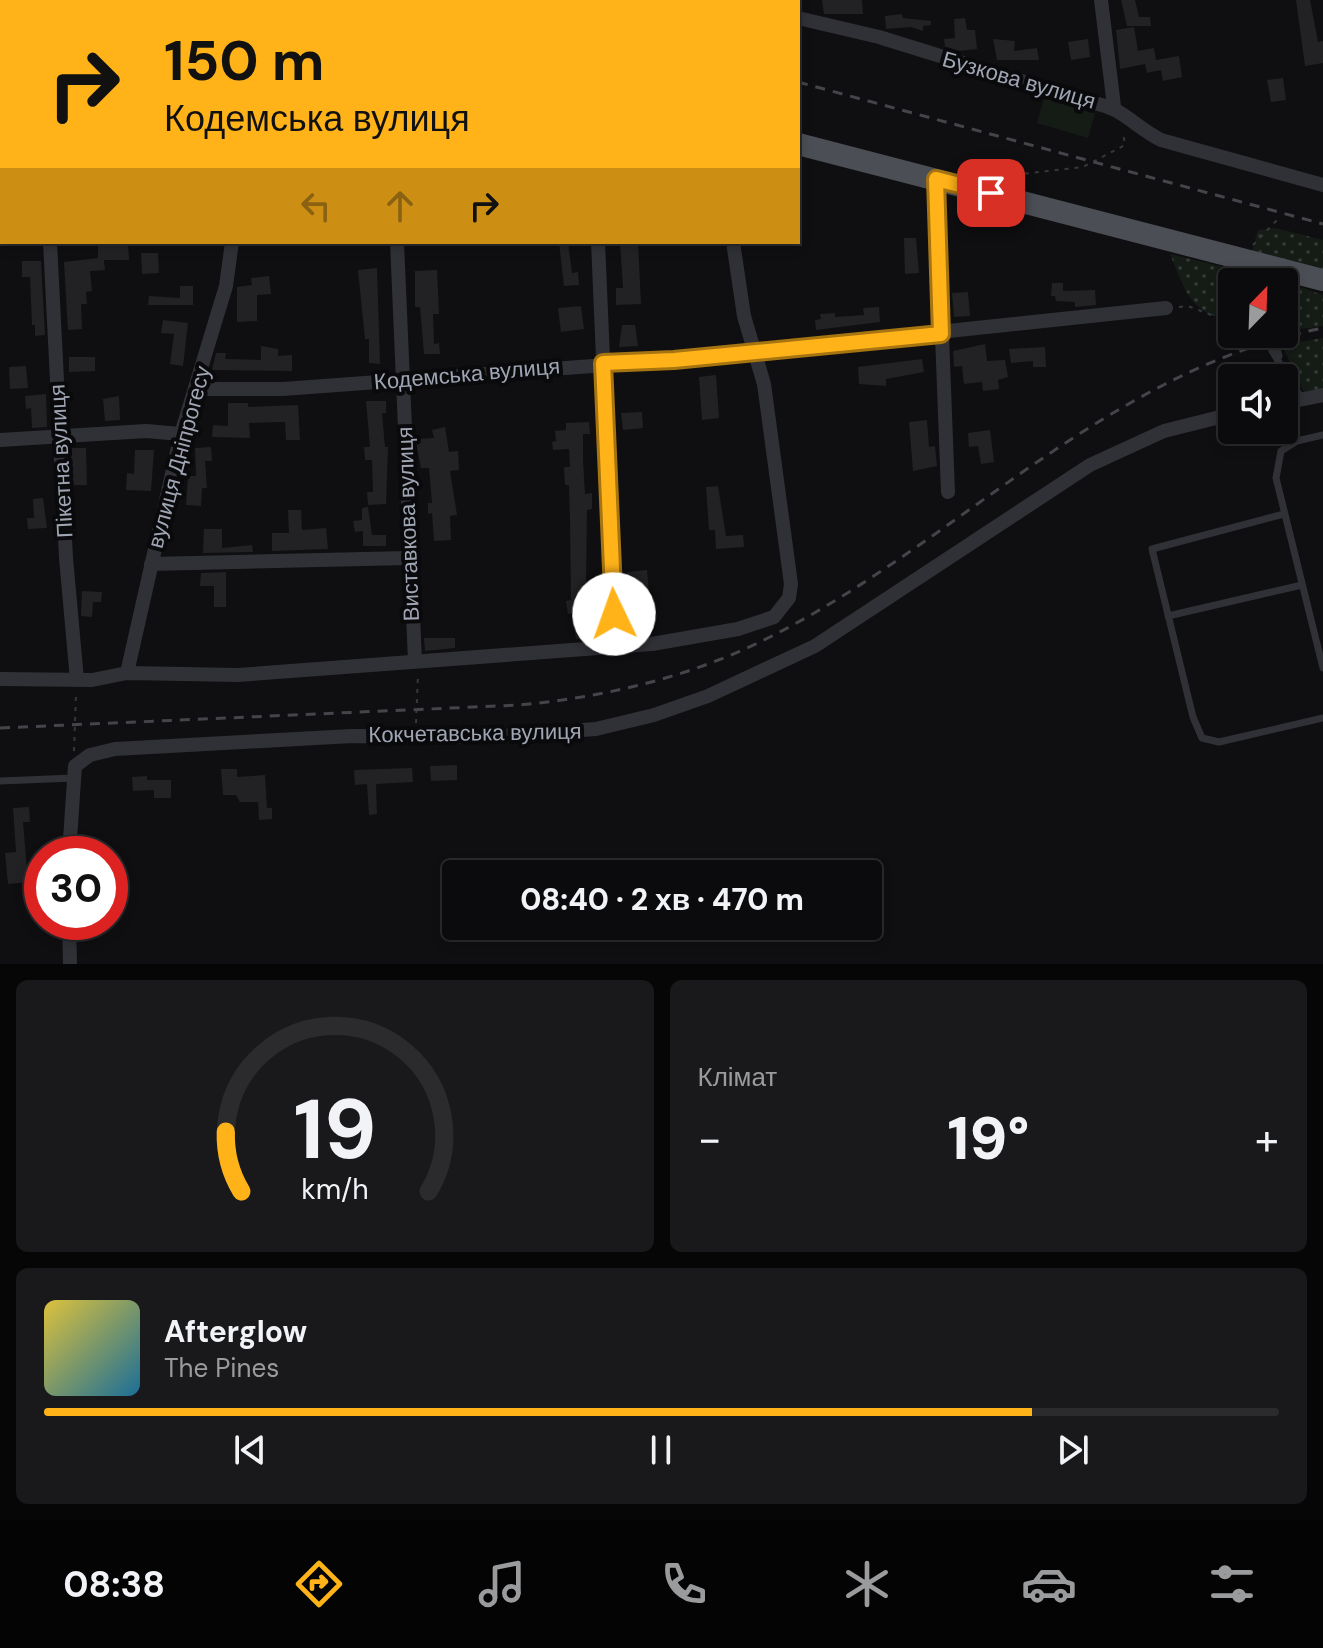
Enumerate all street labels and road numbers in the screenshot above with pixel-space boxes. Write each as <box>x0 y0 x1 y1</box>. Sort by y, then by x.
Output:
street label: Бузкова вулиця <box>939 44 1099 116</box>
street label: Кодемська вулиця <box>373 351 561 397</box>
street label: вулиця Дніпрогесу <box>141 363 217 551</box>
street label: Пікетна вулиця <box>42 383 80 539</box>
street label: Виставкова вулиця <box>390 426 426 622</box>
street label: Кокчетавська вулиця <box>368 717 582 749</box>

